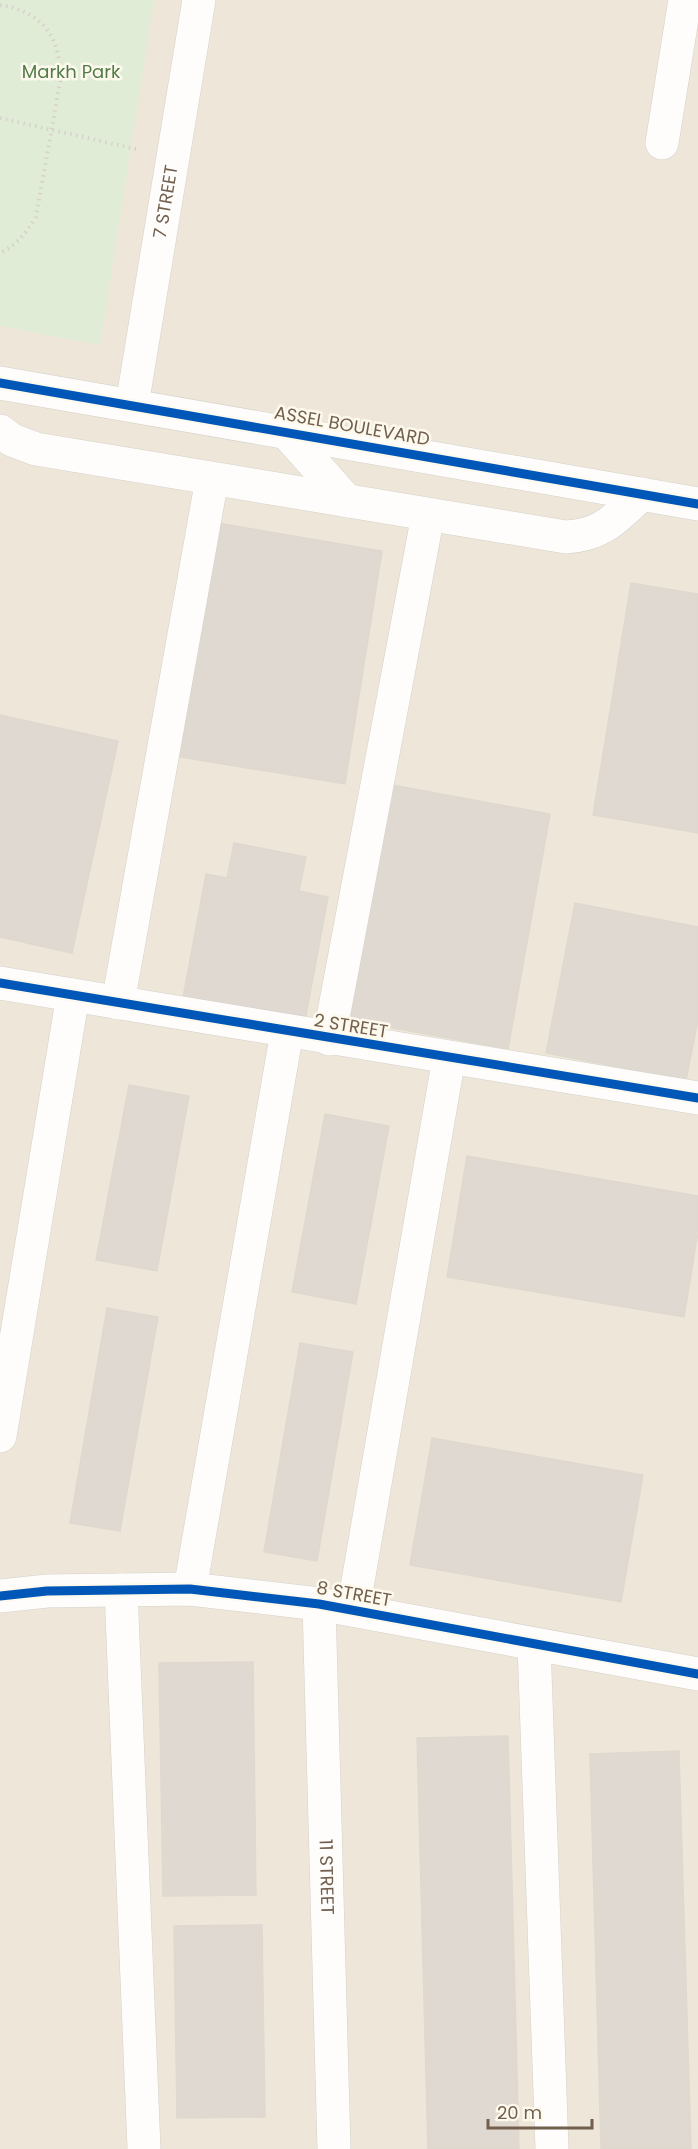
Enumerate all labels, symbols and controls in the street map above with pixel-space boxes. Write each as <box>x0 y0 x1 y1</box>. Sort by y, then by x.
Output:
park label: Markh Park <box>22 59 121 84</box>
street label: 7 STREET <box>147 163 184 240</box>
street label: ASSEL BOULEVARD <box>272 400 432 451</box>
street label: 2 STREET <box>312 1007 390 1044</box>
street label: 8 STREET <box>315 1575 394 1612</box>
street label: 11 STREET <box>313 1839 341 1915</box>
scale bar <box>488 2092 592 2130</box>
text: 20 m <box>497 2100 542 2125</box>

